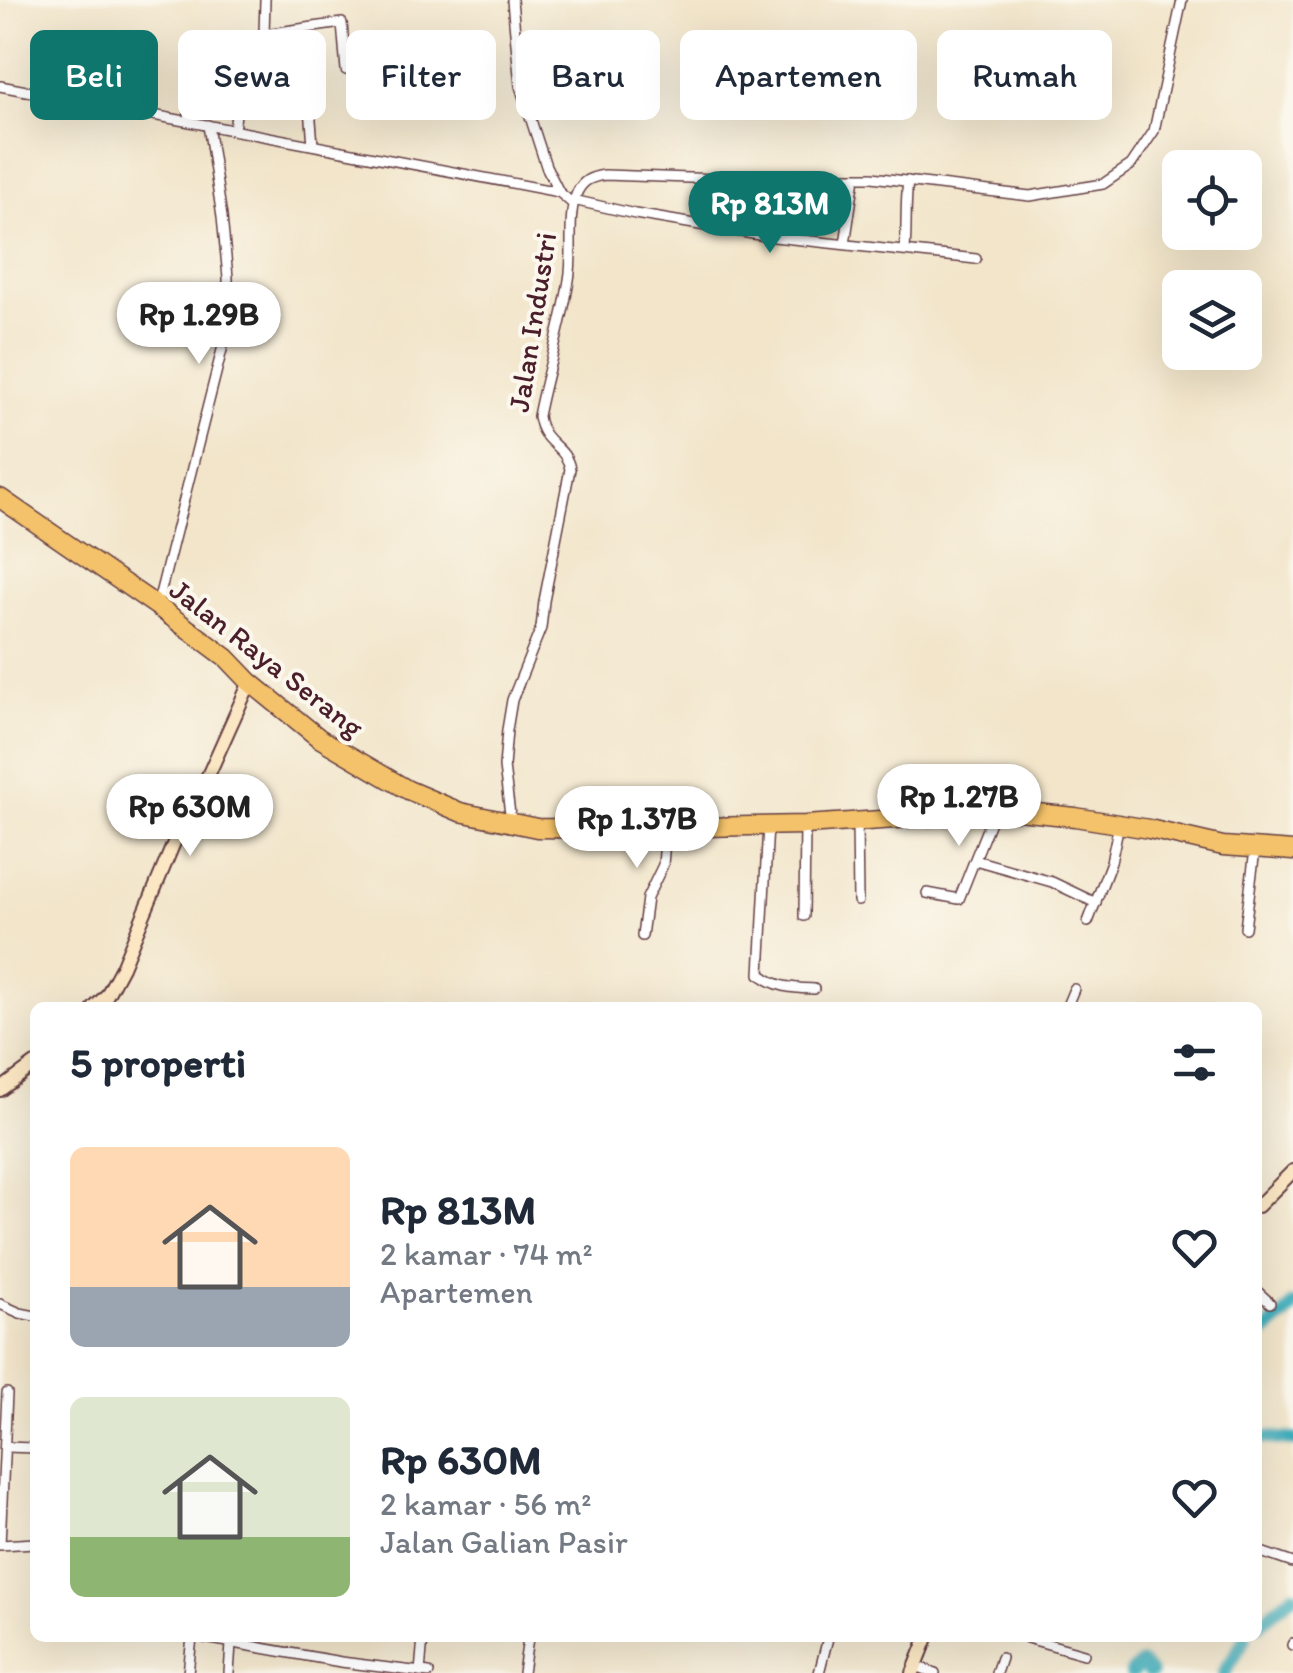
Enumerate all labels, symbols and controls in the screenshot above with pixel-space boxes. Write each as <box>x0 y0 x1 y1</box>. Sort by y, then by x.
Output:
chip: Beli <box>30 30 158 120</box>
chip: Sewa <box>178 30 326 120</box>
chip: Filter <box>346 30 496 120</box>
chip: Baru <box>516 30 660 120</box>
chip: Apartemen <box>680 30 917 120</box>
chip: Rumah <box>937 30 1112 120</box>
map controls <box>1162 150 1262 370</box>
button: locate <box>1162 150 1262 250</box>
pin: Rp 813M <box>678 171 862 256</box>
text: Rp 813M <box>710 184 830 222</box>
street label: Jalan Industri <box>500 230 564 414</box>
button: layers <box>1162 270 1262 370</box>
pin: Rp 1.29B <box>96 282 302 367</box>
text: Rp 1.29B <box>139 295 259 333</box>
street label: Jalan Raya Serang <box>162 571 372 746</box>
pin: Rp 1.27B <box>856 764 1062 849</box>
pin: Rp 630M <box>98 774 282 859</box>
text: Rp 1.27B <box>899 777 1019 815</box>
pin: Rp 1.37B <box>534 786 740 871</box>
text: Rp 630M <box>128 787 252 825</box>
text: Rp 1.37B <box>577 799 697 837</box>
icon: filters <box>1167 1035 1222 1090</box>
text: 5 properti <box>70 1037 246 1088</box>
text: Rp 813M <box>380 1184 536 1235</box>
icon: home <box>150 1187 270 1307</box>
icon: heart <box>1167 1220 1222 1275</box>
text: 2 kamar · 74 m² <box>380 1235 593 1273</box>
text: Apartemen <box>380 1273 533 1311</box>
text: Rp 630M <box>380 1434 542 1485</box>
icon: home <box>150 1437 270 1557</box>
icon: heart <box>1167 1470 1222 1525</box>
text: 2 kamar · 56 m² <box>380 1485 591 1523</box>
text: Jalan Galian Pasir <box>380 1523 628 1561</box>

